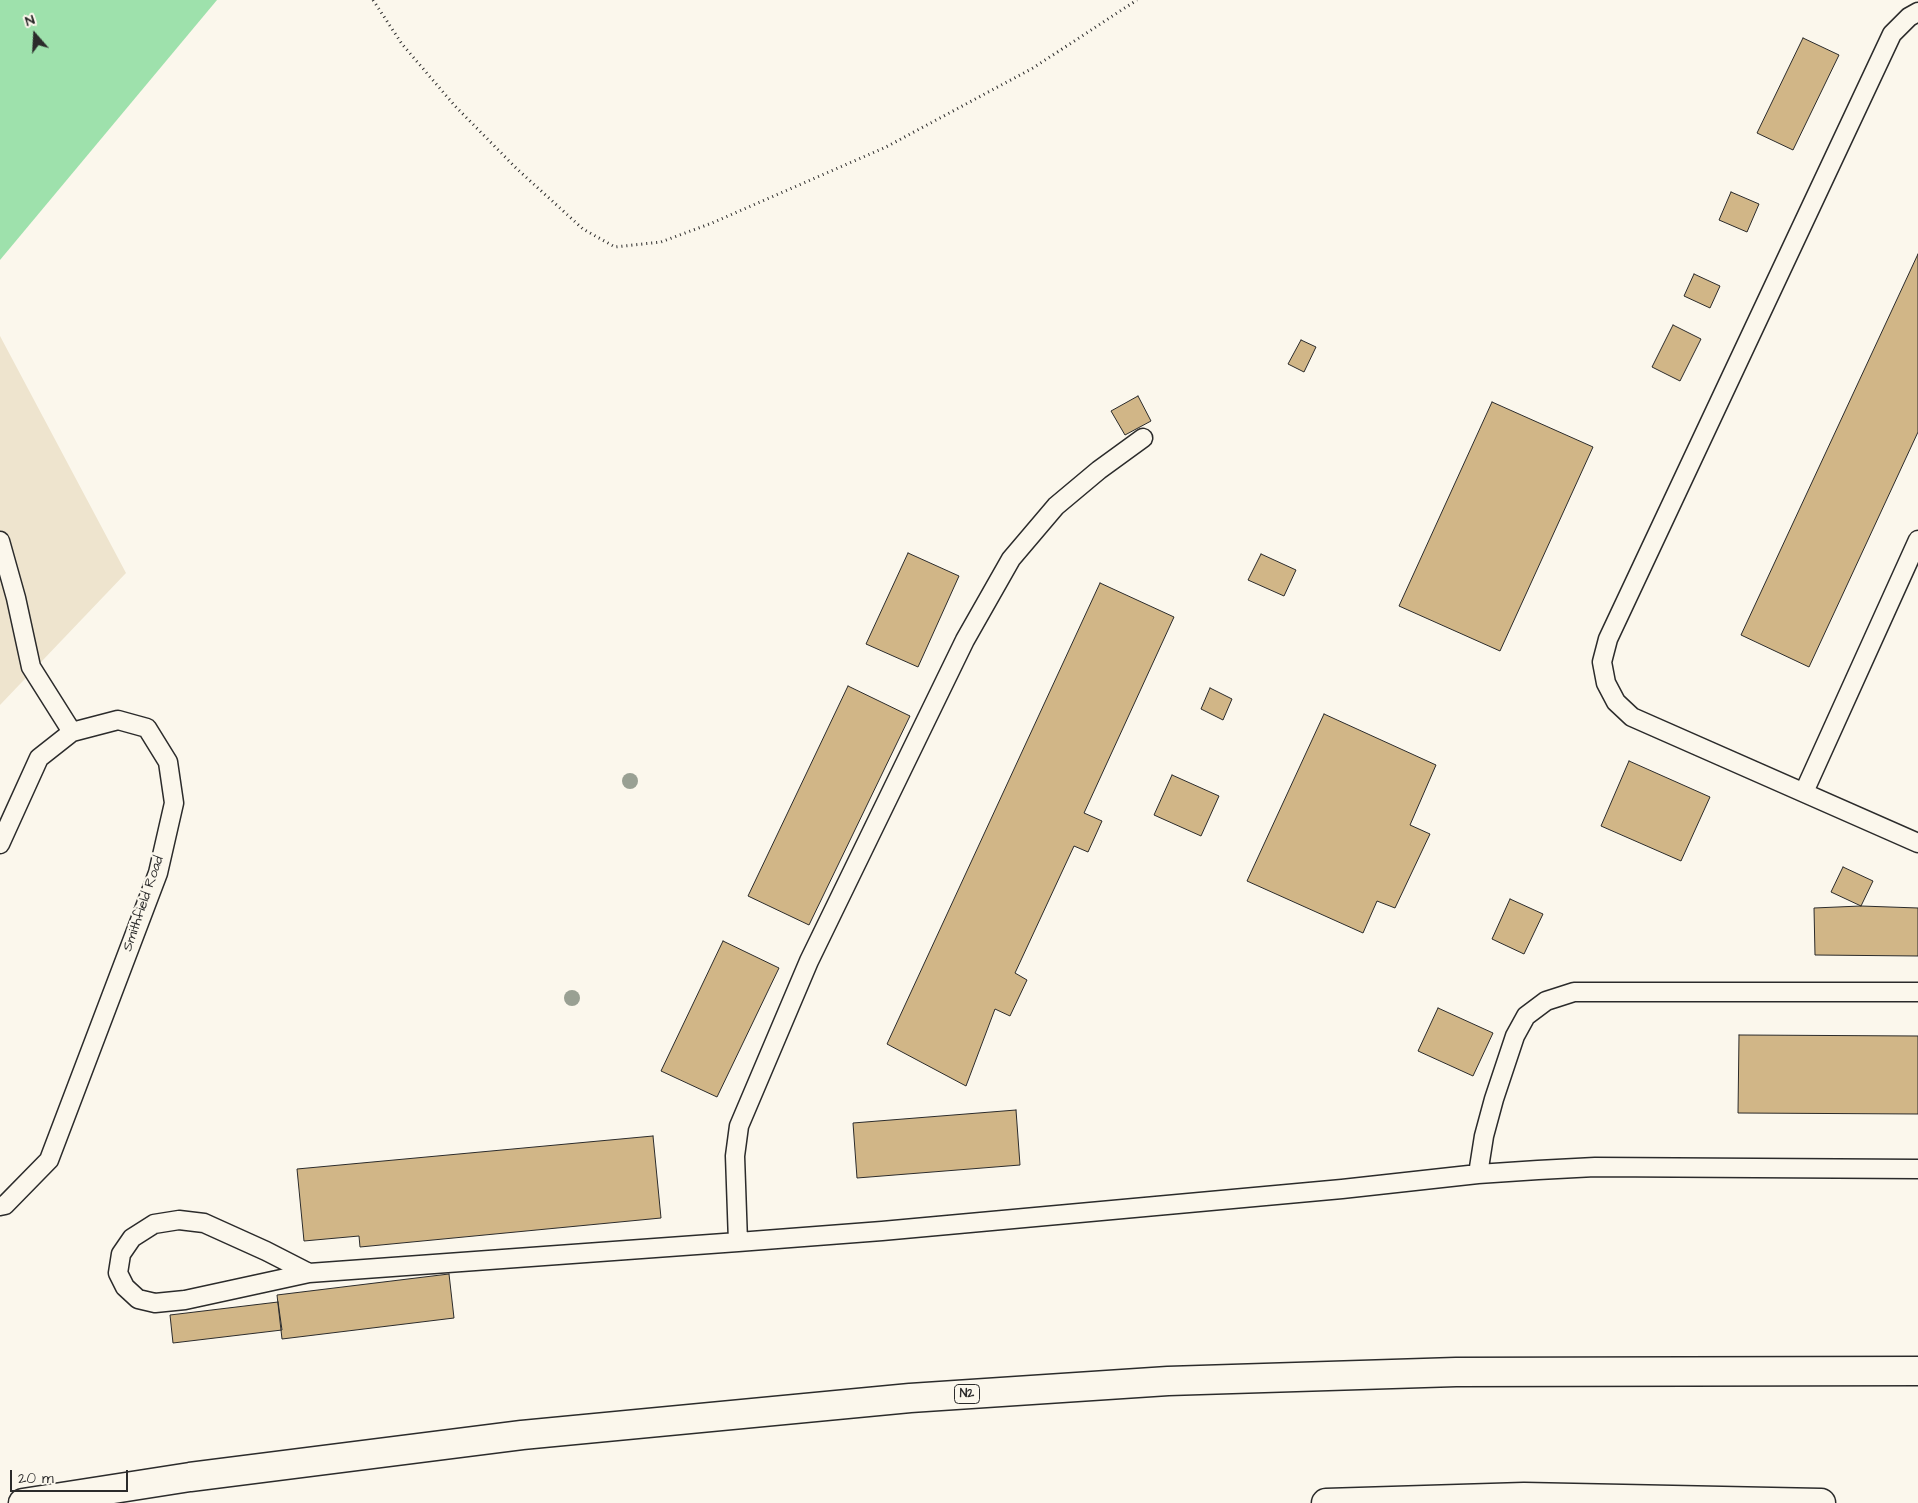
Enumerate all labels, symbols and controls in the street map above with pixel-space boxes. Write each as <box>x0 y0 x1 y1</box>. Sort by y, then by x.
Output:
north arrow <box>10 10 60 60</box>
text: N <box>23 10 38 32</box>
street label: Smithfield Road <box>120 854 168 954</box>
road number: N2 <box>954 1385 980 1404</box>
scale bar <box>12 1460 130 1492</box>
text: 20 m <box>18 1468 54 1489</box>

